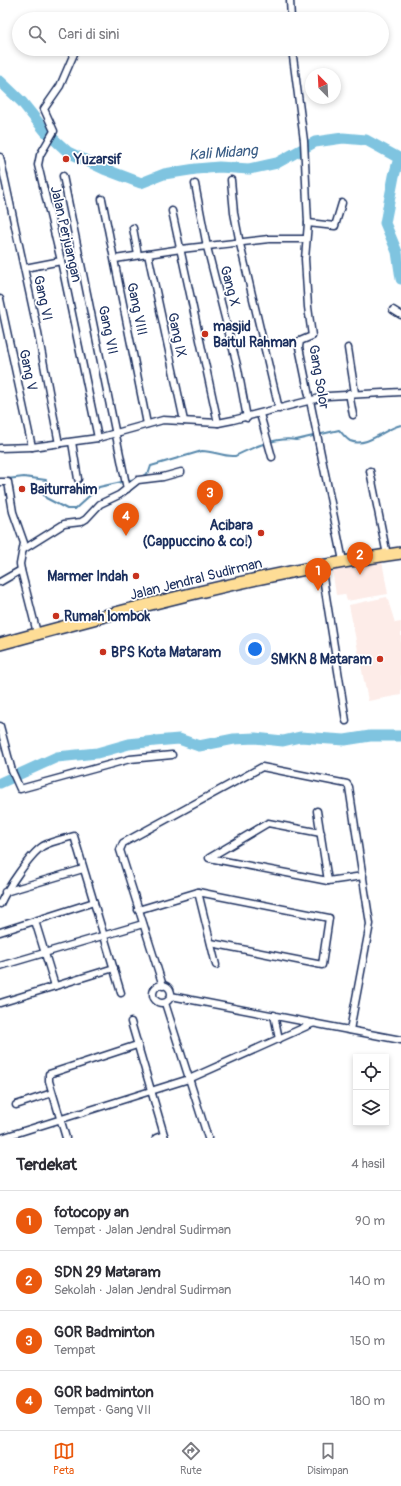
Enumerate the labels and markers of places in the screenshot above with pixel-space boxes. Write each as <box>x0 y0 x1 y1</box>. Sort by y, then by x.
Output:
place label: Yuzarsif <box>73 151 122 168</box>
marker: Yuzarsif <box>61 154 71 164</box>
place label: masjid Baitul Rahman <box>213 318 297 351</box>
marker: masjid Baitul Rahman <box>200 329 210 339</box>
pin: 3 <box>197 480 223 513</box>
place label: Baiturrahim <box>30 481 98 498</box>
marker: Baiturrahim <box>17 484 27 494</box>
pin: 4 <box>113 503 139 536</box>
place label: Acibara (Cappuccino & co!) <box>142 517 253 550</box>
marker: Acibara (Cappuccino & co!) <box>256 528 266 538</box>
pin: 2 <box>347 542 373 575</box>
pin: 1 <box>305 558 331 591</box>
place label: Marmer Indah <box>47 568 128 585</box>
marker: Marmer Indah <box>131 571 141 581</box>
place label: Rumah lombok <box>64 608 151 625</box>
marker: Rumah lombok <box>51 611 61 621</box>
place label: BPS Kota Mataram <box>111 644 222 661</box>
marker: BPS Kota Mataram <box>98 647 108 657</box>
place label: SMKN 8 Mataram <box>270 651 373 668</box>
marker: SMKN 8 Mataram <box>375 654 385 664</box>

